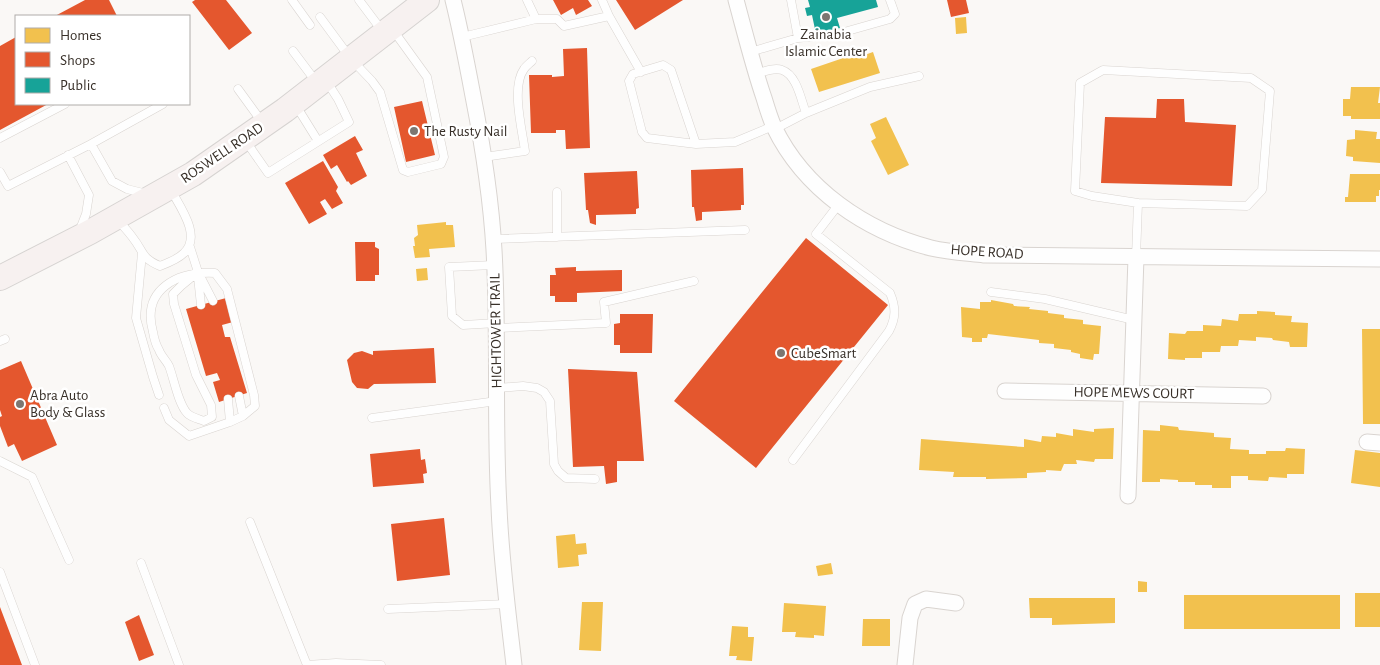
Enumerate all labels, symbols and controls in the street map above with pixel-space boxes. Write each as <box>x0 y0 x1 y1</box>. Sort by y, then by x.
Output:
marker: Zainabia Islamic Center <box>820 11 832 23</box>
legend <box>15 15 190 105</box>
place label: Zainabia Islamic Center <box>785 27 867 59</box>
text: Homes <box>60 28 102 43</box>
text: Shops <box>60 53 95 68</box>
text: Public <box>60 78 96 93</box>
street label: ROSWELL ROAD <box>178 120 266 186</box>
place label: The Rusty Nail <box>424 124 508 139</box>
marker: The Rusty Nail <box>408 125 420 137</box>
street label: HOPE ROAD <box>950 242 1024 262</box>
street label: HIGHTOWER TRAIL <box>487 273 505 389</box>
place label: CubeSmart <box>791 346 856 361</box>
marker: CubeSmart <box>775 347 787 359</box>
street label: HOPE MEWS COURT <box>1074 384 1195 402</box>
place label: Abra Auto Body & Glass <box>30 388 105 420</box>
marker: Abra Auto Body & Glass <box>14 398 26 410</box>

